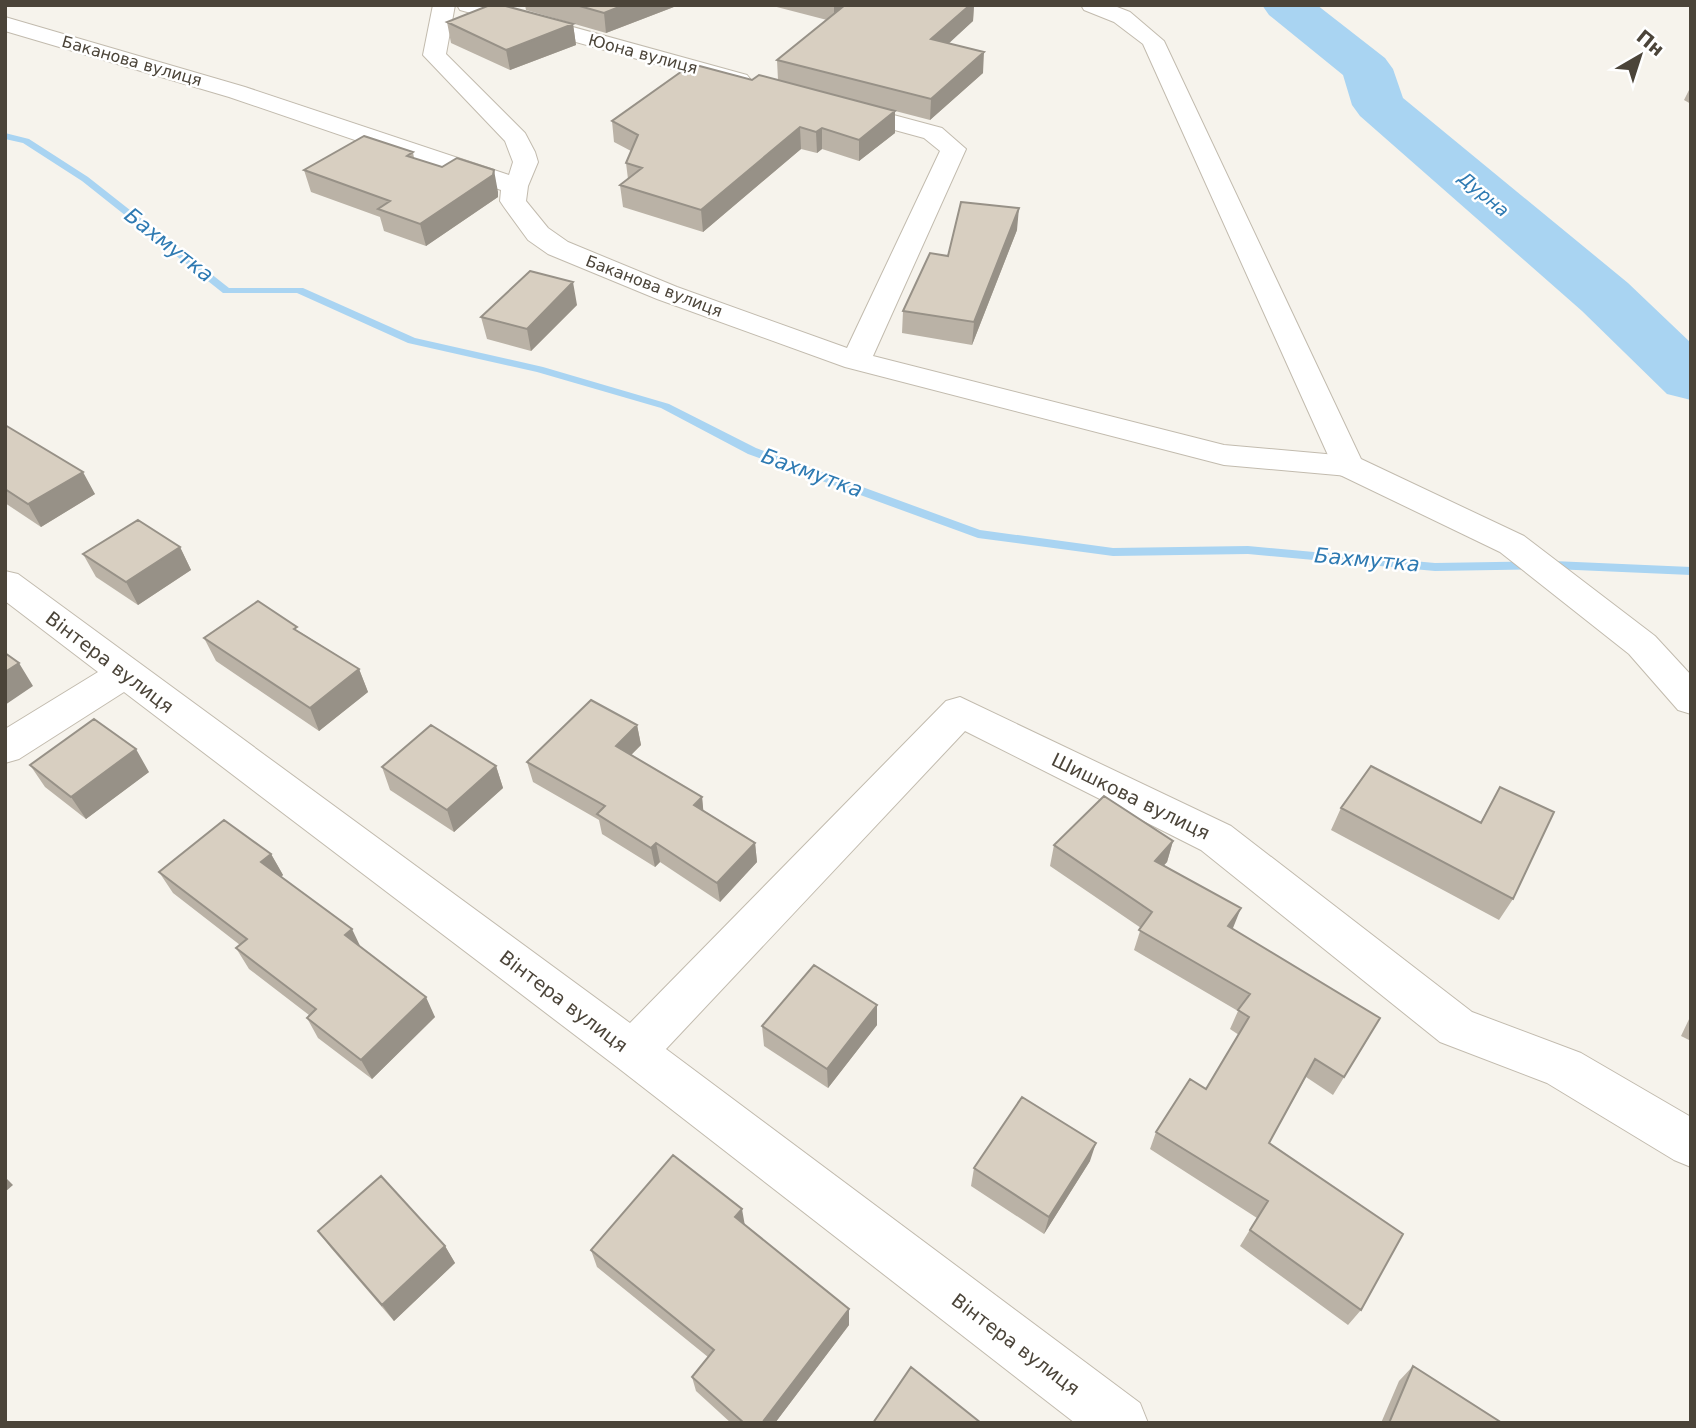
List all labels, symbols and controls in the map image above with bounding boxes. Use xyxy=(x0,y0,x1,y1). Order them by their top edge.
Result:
north arrow xyxy=(1605,21,1675,91)
text: Пн xyxy=(1632,25,1669,60)
street label: Юона вулиця xyxy=(586,30,700,78)
street label: Баканова вулиця xyxy=(60,32,204,90)
water label: Дурна xyxy=(1454,166,1513,221)
water label: Бахмутка xyxy=(120,203,218,287)
street label: Баканова вулиця xyxy=(583,251,725,321)
water label: Бахмутка xyxy=(758,444,866,502)
water label: Бахмутка xyxy=(1313,543,1421,577)
street label: Вінтера вулиця xyxy=(42,607,178,717)
street label: Шишкова вулиця xyxy=(1048,748,1214,844)
street label: Вінтера вулиця xyxy=(496,946,632,1056)
street label: Вінтера вулиця xyxy=(948,1289,1084,1399)

